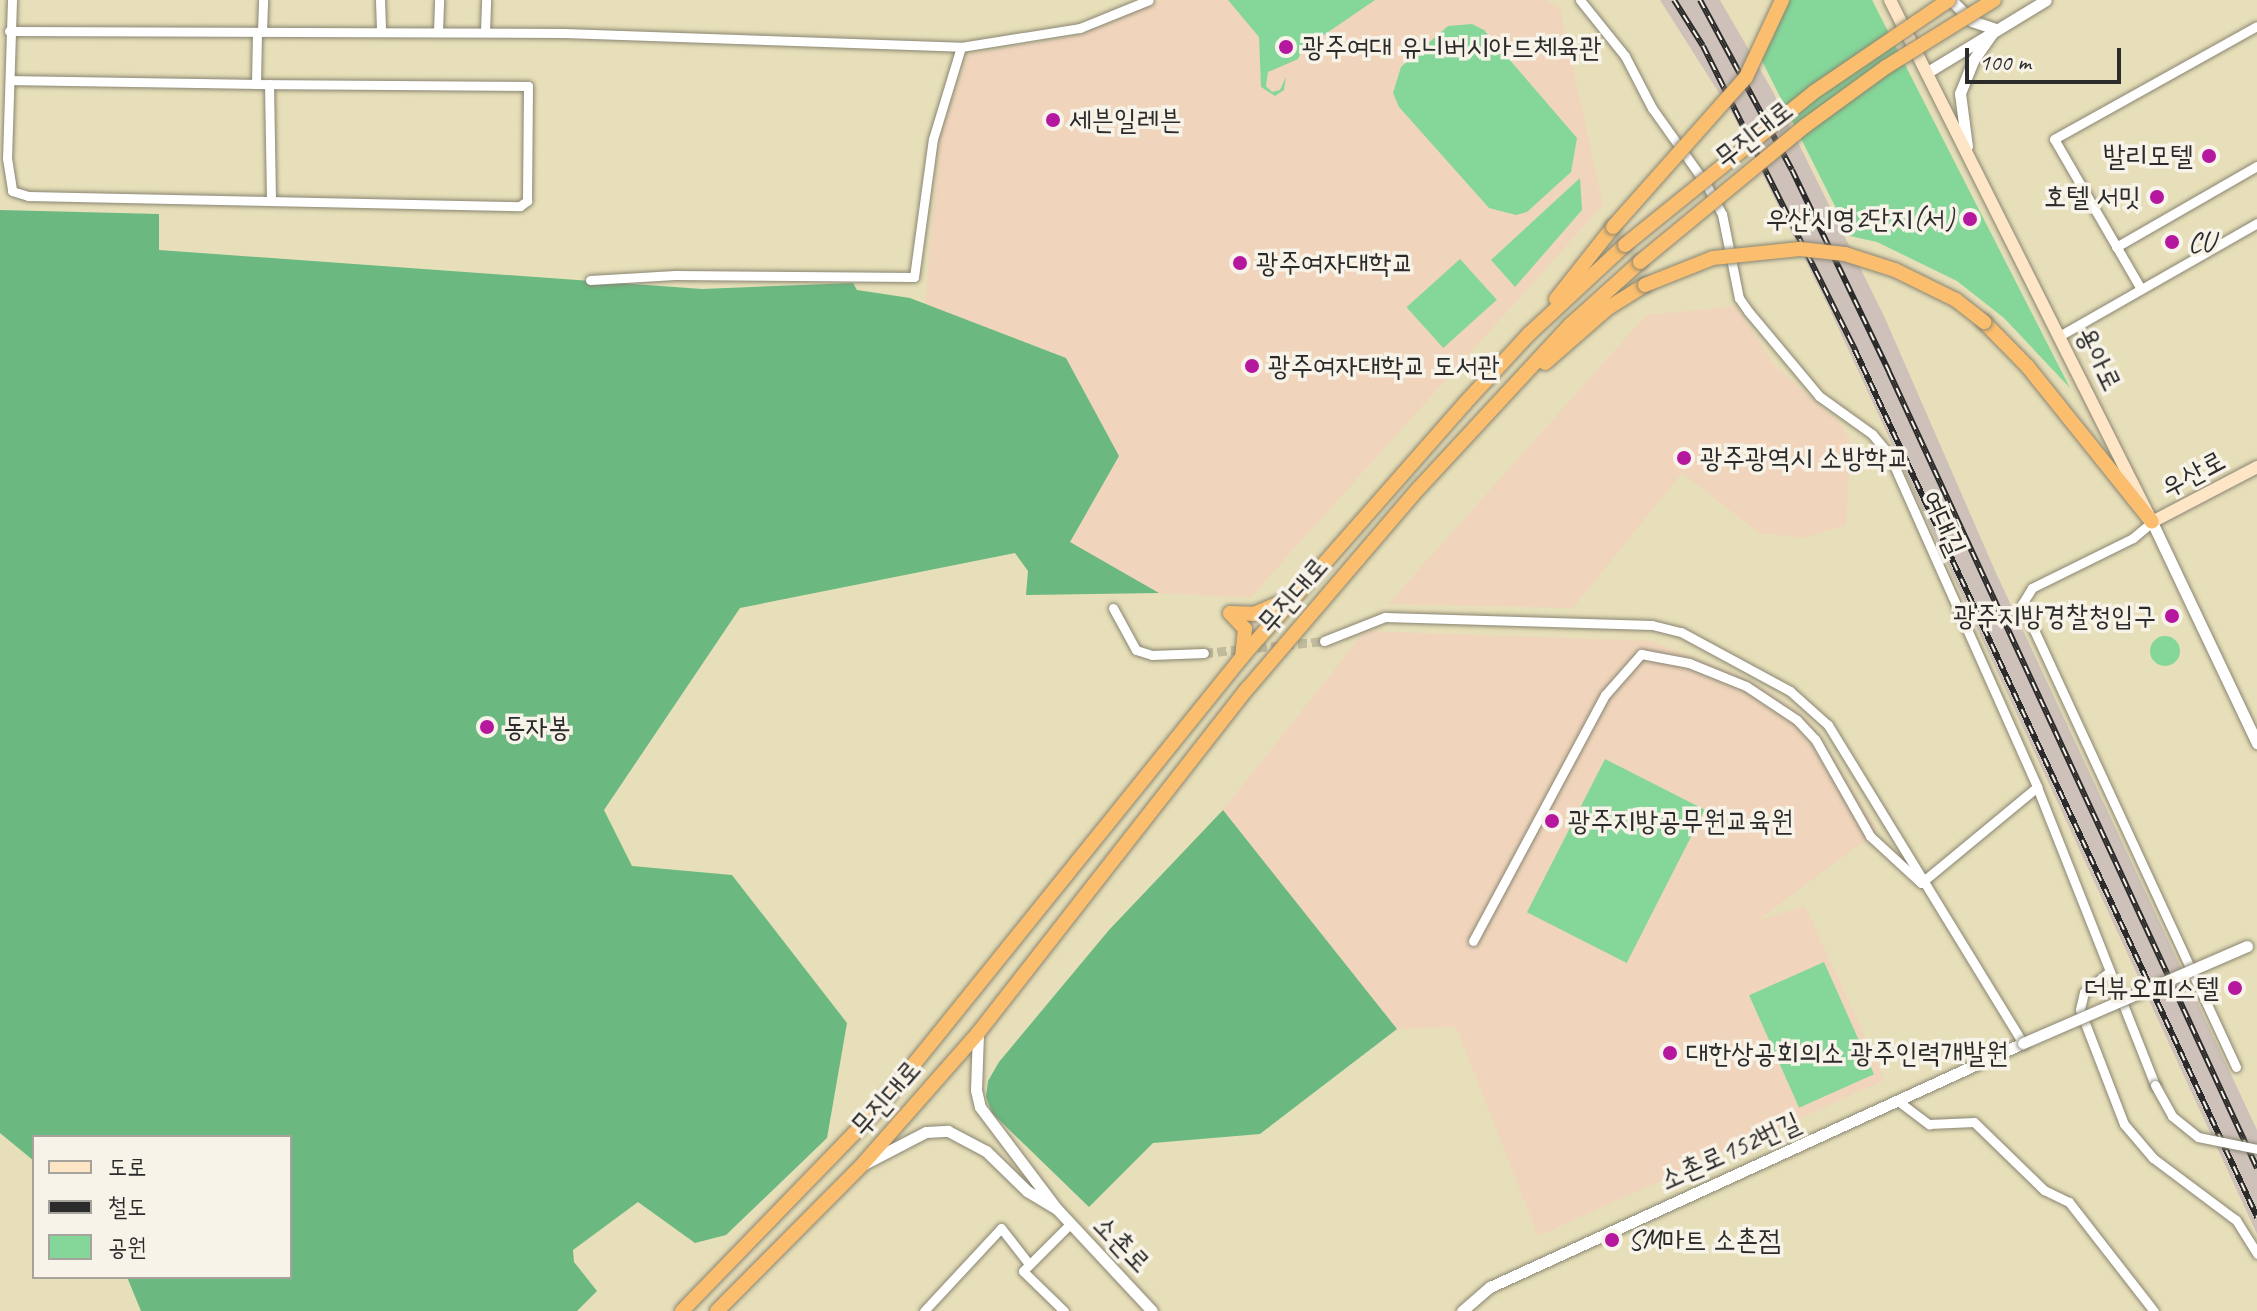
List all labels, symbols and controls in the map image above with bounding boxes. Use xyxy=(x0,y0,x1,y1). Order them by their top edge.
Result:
place label: 광주여대 유니버시아드체육관 xyxy=(1302,30,1602,64)
scale bar xyxy=(1969,32,2125,82)
marker: 광주여대 유니버시아드체육관 xyxy=(1277,38,1295,56)
text: 100 m xyxy=(1979,47,2031,77)
street label: 무진대로 xyxy=(1708,93,1800,175)
place label: 세븐일레븐 xyxy=(1069,103,1182,137)
marker: 세븐일레븐 xyxy=(1044,111,1062,129)
place label: 발리모텔 xyxy=(2103,139,2193,173)
marker: 발리모텔 xyxy=(2200,147,2218,165)
place label: 호텔 서밋 xyxy=(2044,180,2141,214)
marker: 호텔 서밋 xyxy=(2148,188,2166,206)
place label: 우산시영2단지(서) xyxy=(1765,202,1954,236)
marker: 우산시영2단지(서) xyxy=(1961,210,1979,228)
place label: CU xyxy=(2188,225,2214,259)
marker: CU xyxy=(2163,233,2181,251)
place label: 광주여자대학교 xyxy=(1256,246,1414,280)
marker: 광주여자대학교 xyxy=(1231,254,1249,272)
street label: 용아로 xyxy=(2069,321,2129,397)
place label: 광주여자대학교 도서관 xyxy=(1268,349,1500,383)
marker: 광주여자대학교 도서관 xyxy=(1243,357,1261,375)
place label: 광주광역시 소방학교 xyxy=(1700,441,1910,475)
street label: 우산로 xyxy=(2155,443,2231,505)
marker: 광주광역시 소방학교 xyxy=(1675,449,1693,467)
street label: 여대길 xyxy=(1915,485,1973,561)
street label: 무진대로 xyxy=(1251,550,1335,640)
place label: 광주지방경찰청입구 xyxy=(1953,599,2156,633)
marker: 광주지방경찰청입구 xyxy=(2163,607,2181,625)
place label: 동자봉 xyxy=(503,710,571,744)
marker: 동자봉 xyxy=(478,718,496,736)
place label: 광주지방공무원교육원 xyxy=(1568,804,1793,838)
marker: 광주지방공무원교육원 xyxy=(1543,812,1561,830)
place label: 더뷰오피스텔 xyxy=(2084,971,2219,1005)
marker: 더뷰오피스텔 xyxy=(2226,979,2244,997)
place label: 대한상공회의소 광주인력개발원 xyxy=(1686,1036,2008,1070)
marker: 대한상공회의소 광주인력개발원 xyxy=(1661,1044,1679,1062)
street label: 무진대로 xyxy=(844,1053,928,1143)
street label: 소촌로152번길 xyxy=(1654,1105,1806,1197)
legend xyxy=(32,1135,292,1279)
text: 도로 xyxy=(108,1152,147,1182)
text: 철도 xyxy=(108,1192,147,1222)
street label: 소촌로 xyxy=(1086,1208,1158,1280)
place label: SM마트 소촌점 xyxy=(1628,1223,1781,1257)
marker: SM마트 소촌점 xyxy=(1603,1231,1621,1249)
text: 공원 xyxy=(108,1232,147,1262)

